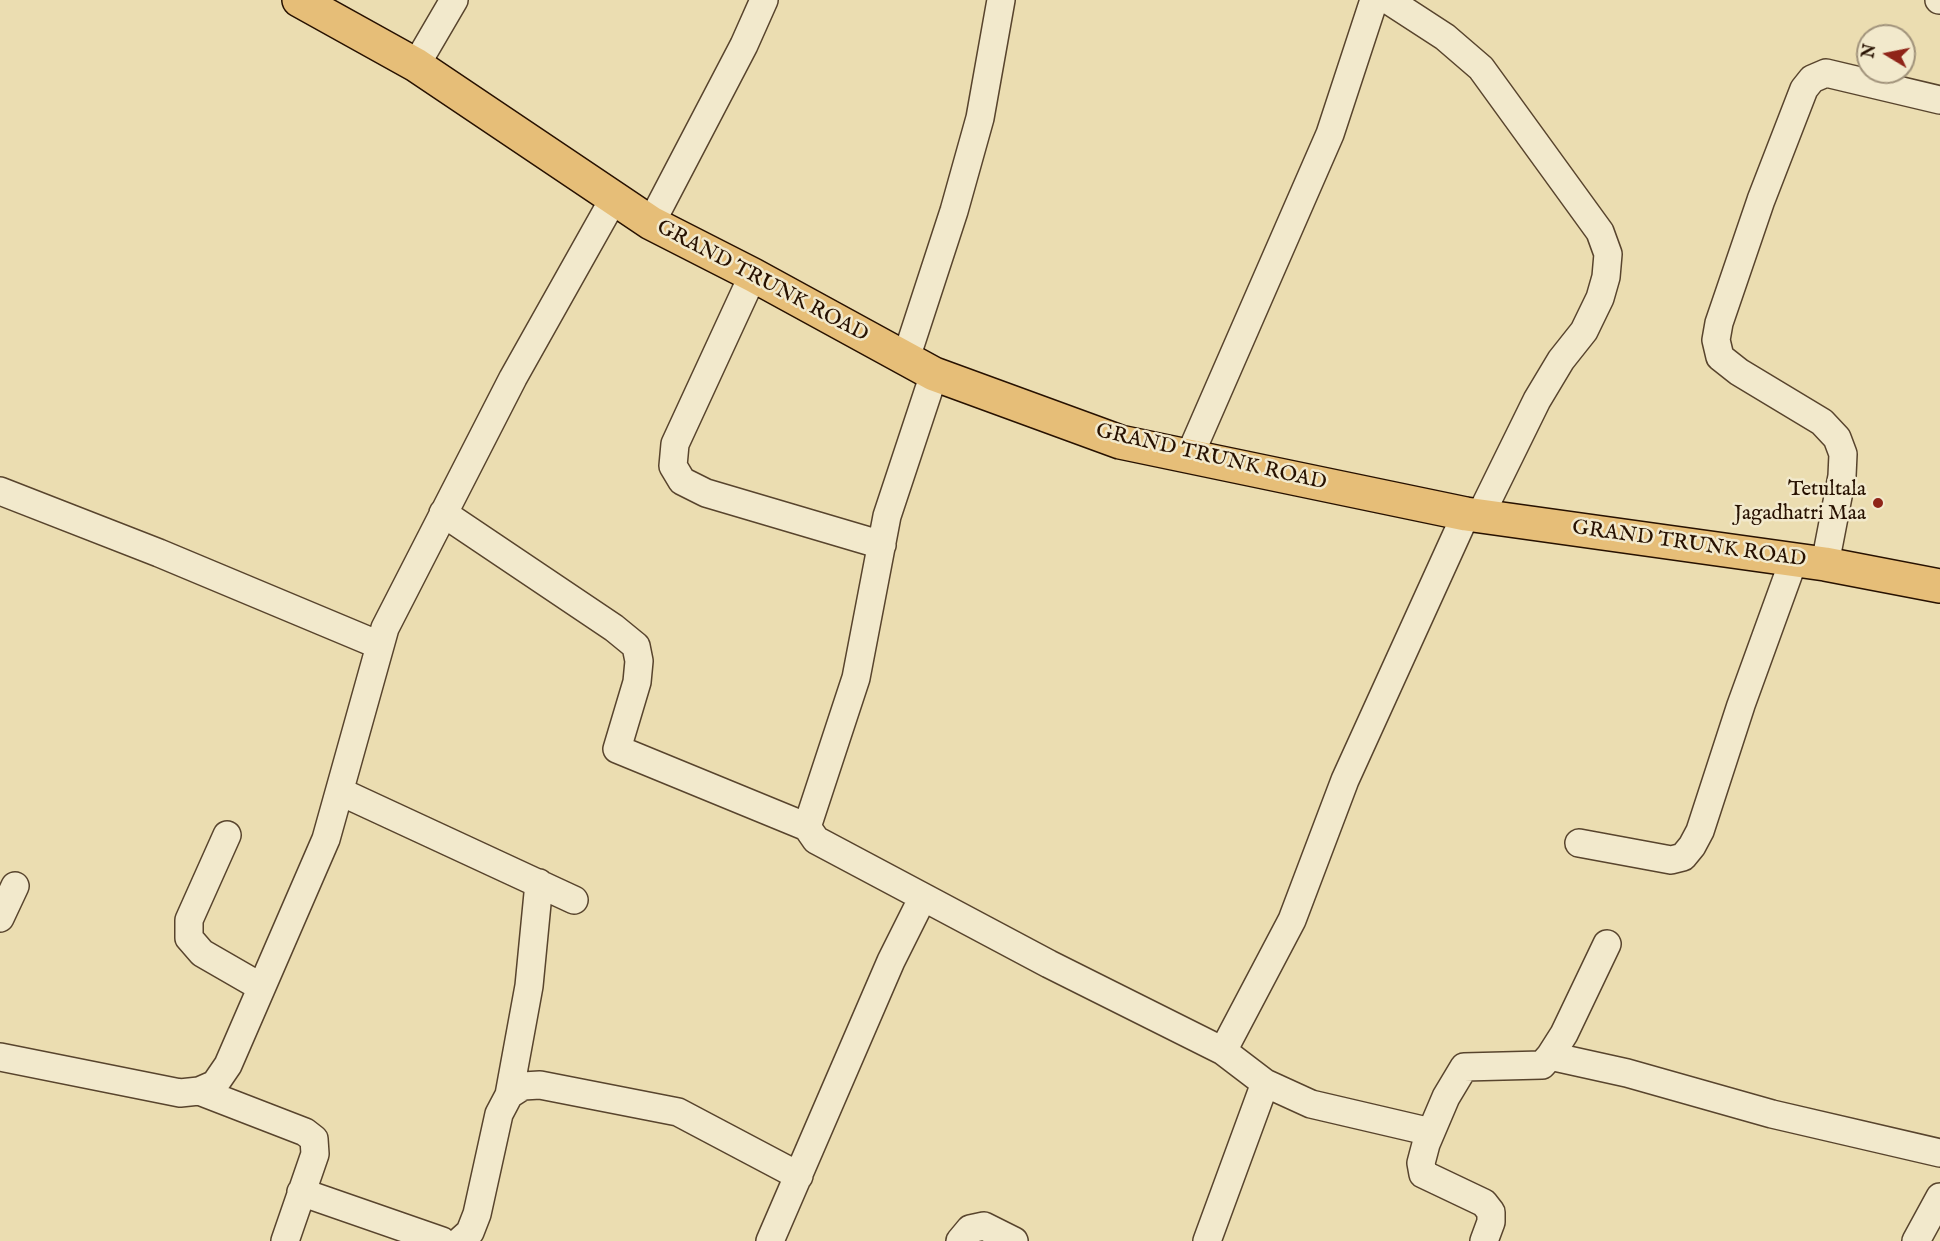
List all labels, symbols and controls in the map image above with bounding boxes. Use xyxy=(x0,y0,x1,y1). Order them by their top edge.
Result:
north arrow xyxy=(1856,24,1916,84)
text: N xyxy=(1859,43,1881,60)
street label: GRAND TRUNK ROAD xyxy=(652,215,872,349)
street label: GRAND TRUNK ROAD xyxy=(1093,419,1329,497)
place label: Tetultala Jagadhatri Maa xyxy=(1734,478,1866,528)
marker: Tetultala Jagadhatri Maa xyxy=(1871,496,1885,510)
street label: GRAND TRUNK ROAD xyxy=(1570,516,1808,574)

